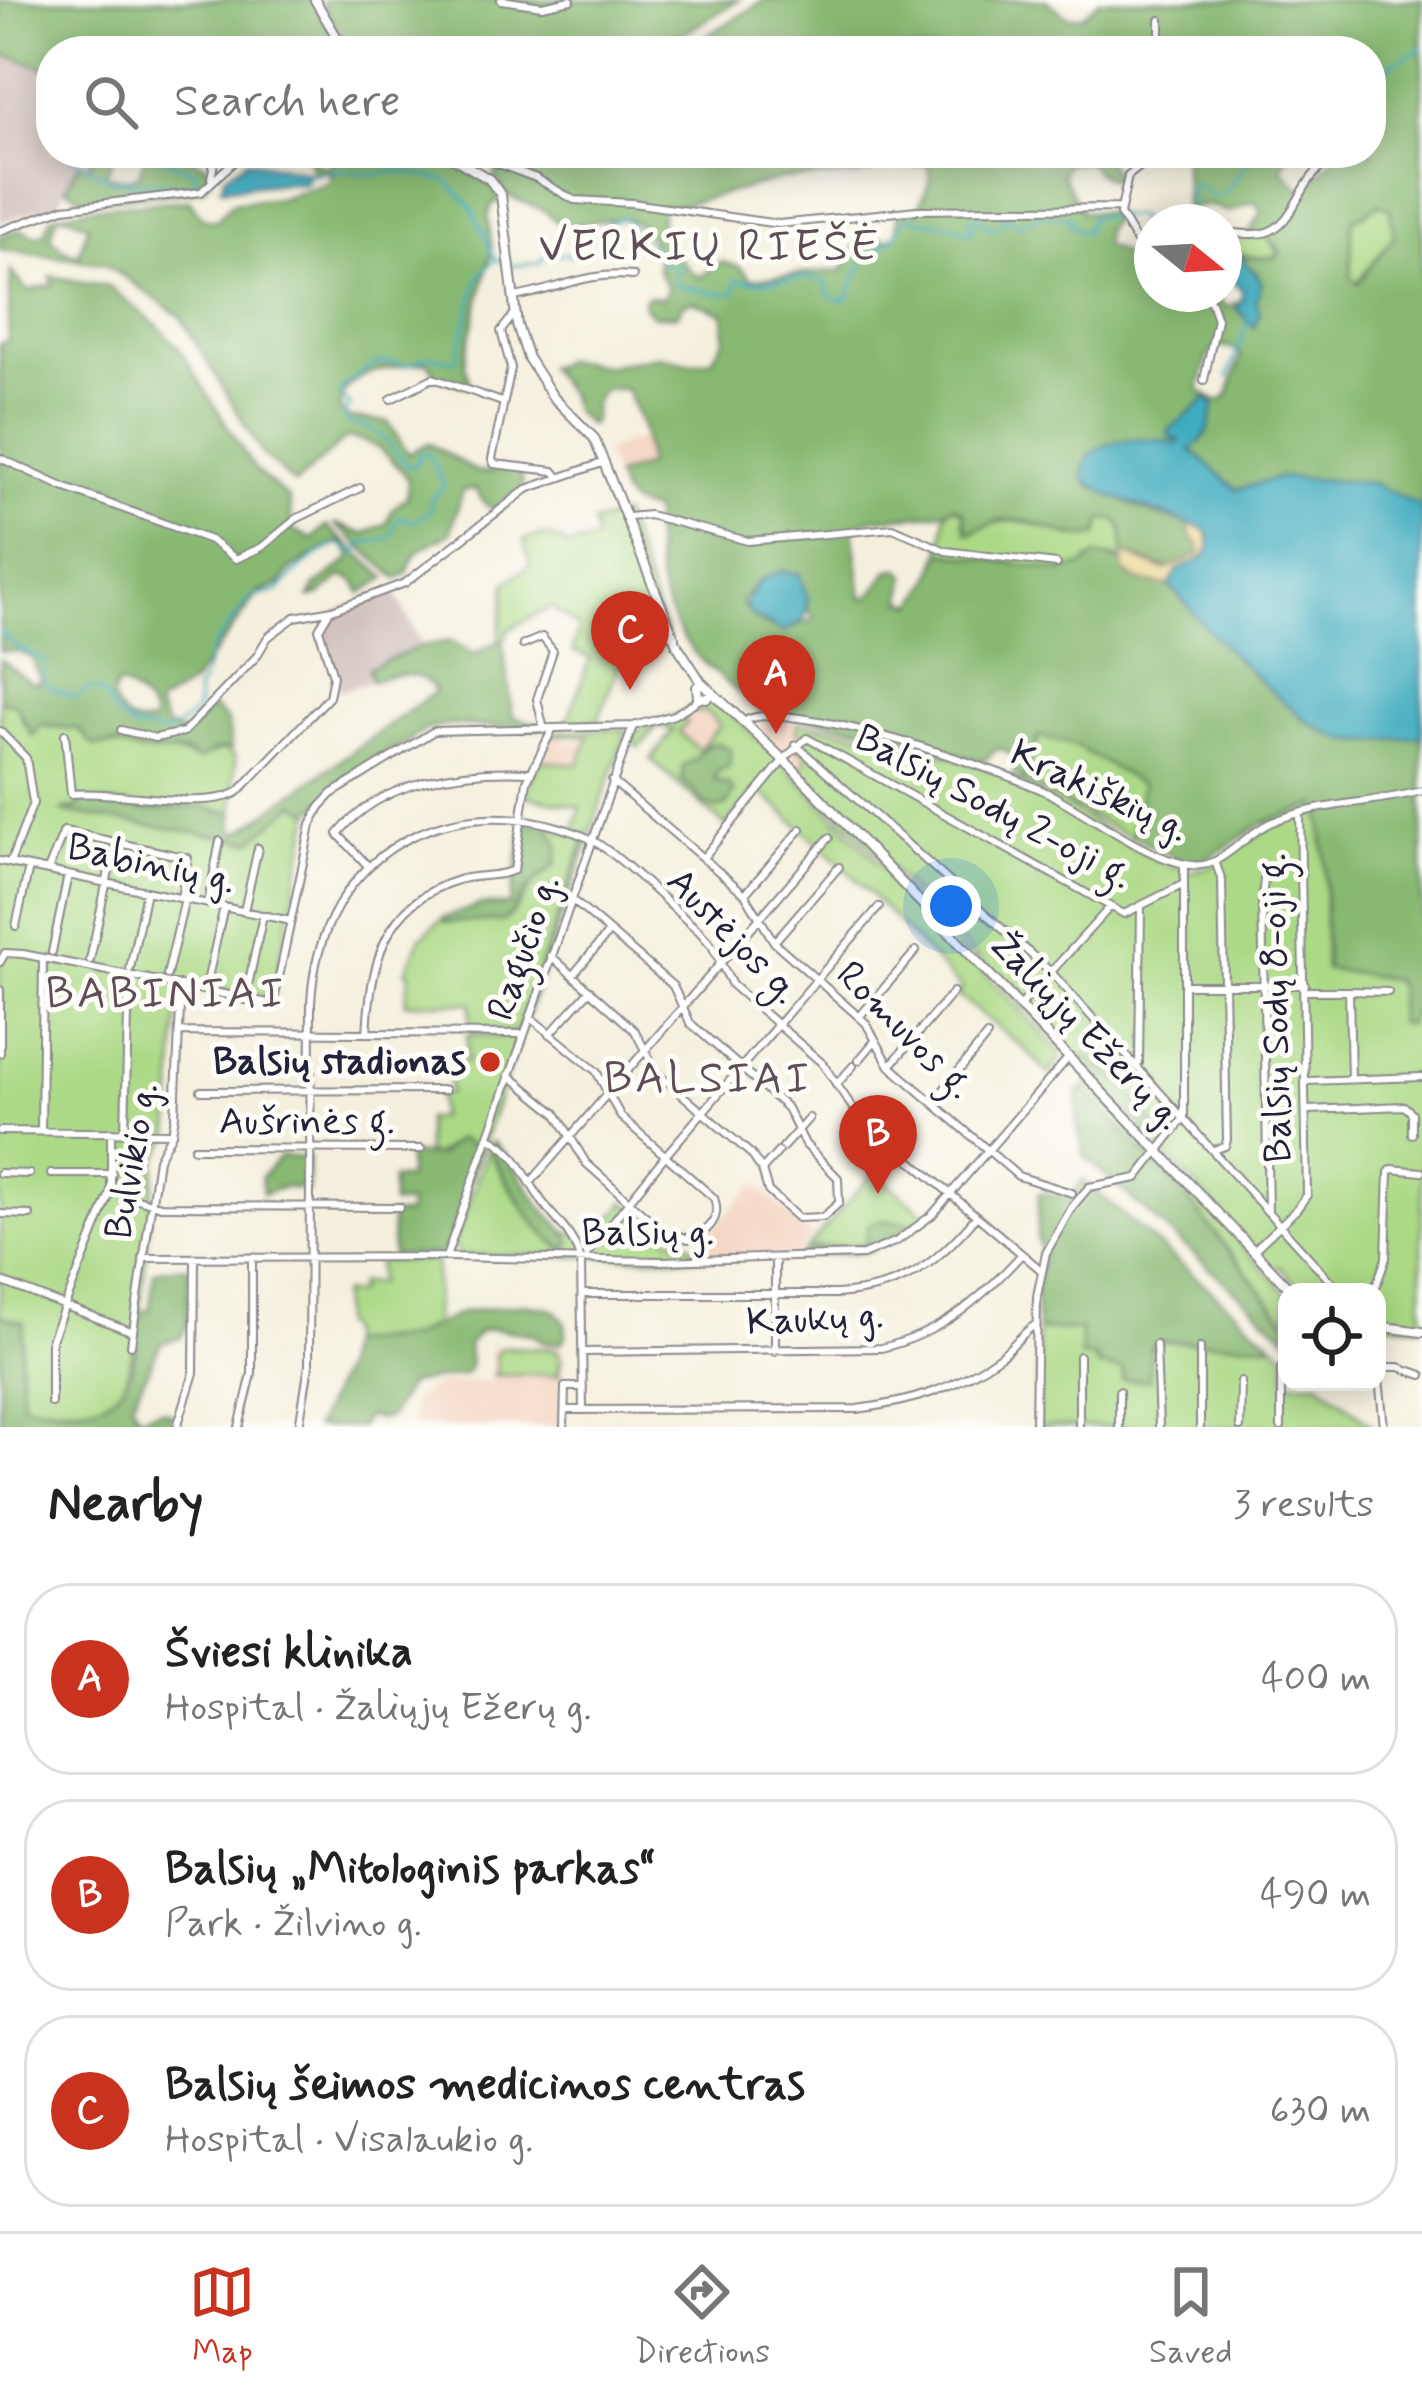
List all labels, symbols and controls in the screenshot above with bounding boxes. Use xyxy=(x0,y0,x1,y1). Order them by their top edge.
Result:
search box xyxy=(36,36,1386,168)
icon: search xyxy=(78,69,144,135)
text: Search here xyxy=(174,73,401,132)
north arrow xyxy=(1134,204,1242,312)
district label: VERKIŲ RIEŠĖ xyxy=(539,218,881,277)
pin: C xyxy=(591,591,669,690)
pin: A xyxy=(737,635,815,734)
street label: Balsių Sodų 2-oji g. xyxy=(844,713,1141,905)
street label: Krakiškių g. xyxy=(1002,728,1196,856)
street label: Babinių g. xyxy=(62,822,240,908)
street label: Balsių Sodų 8-oji g. xyxy=(1249,853,1308,1163)
street label: Austėjos g. xyxy=(652,858,810,1018)
street label: Ragučio g. xyxy=(476,868,576,1029)
your location xyxy=(921,876,981,936)
street label: Žaliųjų Ežerų g. xyxy=(978,922,1194,1142)
street label: Romuvos g. xyxy=(822,951,984,1113)
district label: BABINIAI xyxy=(46,965,286,1024)
place label: Balsių stadionas xyxy=(213,1037,466,1088)
marker: Balsių stadionas xyxy=(477,1049,503,1075)
district label: BALSIAI xyxy=(604,1050,812,1109)
street label: Bulvikio g. xyxy=(94,1079,172,1243)
pin: B xyxy=(839,1095,917,1194)
street label: Aušrinės g. xyxy=(219,1097,395,1151)
street label: Balsių g. xyxy=(582,1208,714,1259)
map controls xyxy=(1278,1283,1386,1391)
button: locate xyxy=(1278,1283,1386,1391)
street label: Kaukų g. xyxy=(745,1291,885,1349)
text: Nearby xyxy=(48,1472,203,1538)
text: 3 results xyxy=(1233,1480,1374,1531)
text: Šviesi klinika xyxy=(165,1624,413,1683)
text: A xyxy=(77,1654,103,1705)
text: 400 m xyxy=(1261,1654,1371,1705)
text: Hospital · Žaliųjų Ežerų g. xyxy=(165,1683,592,1734)
text: Balsių „Mitologinis parkas“ xyxy=(165,1840,656,1899)
text: B xyxy=(78,1870,102,1921)
text: 490 m xyxy=(1260,1870,1371,1921)
text: Park · Žilvino g. xyxy=(165,1899,422,1950)
text: Balsių šeimos medicinos centras xyxy=(165,2056,805,2115)
text: C xyxy=(76,2086,104,2137)
text: 630 m xyxy=(1270,2086,1371,2137)
text: Hospital · Visalaukio g. xyxy=(165,2115,533,2166)
tab: Map xyxy=(189,2259,255,2375)
tab: Directions xyxy=(634,2259,770,2375)
tab: Saved xyxy=(1149,2259,1233,2375)

